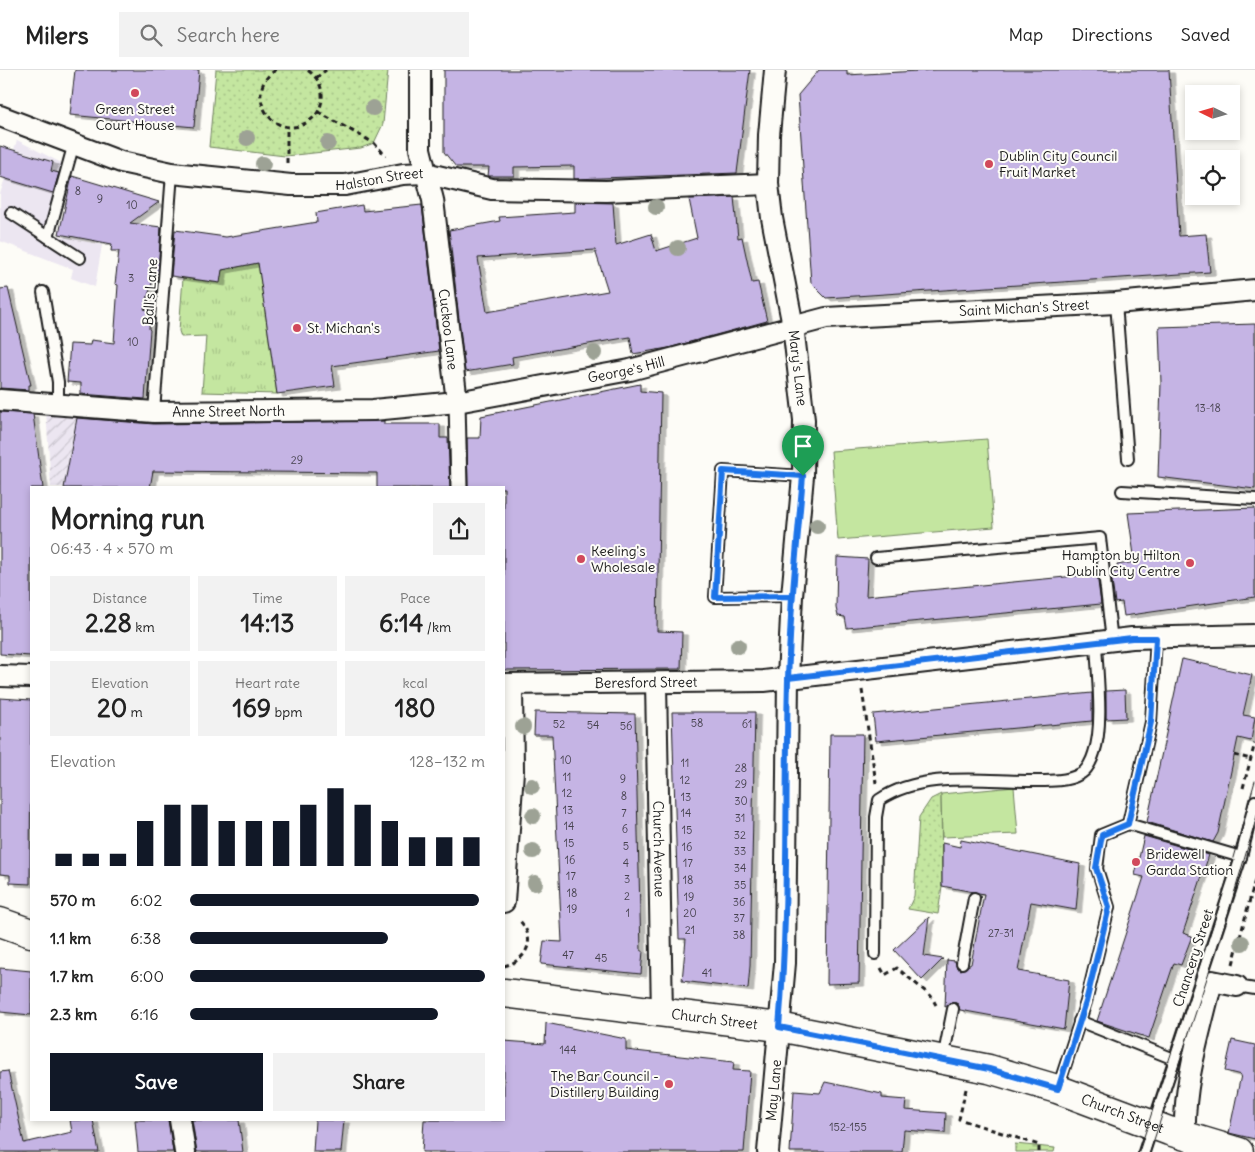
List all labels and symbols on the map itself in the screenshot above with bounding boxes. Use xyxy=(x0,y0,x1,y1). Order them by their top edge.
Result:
north arrow xyxy=(1185,85,1240,140)
marker: Green Street Court House xyxy=(129,87,141,99)
place label: Green Street Court House xyxy=(95,100,175,134)
place label: Dublin City Council Fruit Market xyxy=(999,147,1118,181)
marker: Dublin City Council Fruit Market xyxy=(983,158,995,170)
street label: Halston Street xyxy=(335,164,424,194)
house number: 8 xyxy=(75,184,81,198)
house number: 9 xyxy=(97,192,103,206)
house number: 10 xyxy=(126,198,138,212)
street label: Ball's Lane xyxy=(139,258,161,326)
house number: 3 xyxy=(128,271,134,285)
street label: Cuckoo Lane xyxy=(435,288,462,371)
street label: Saint Michan's Street xyxy=(959,295,1090,320)
place label: St. Michan's xyxy=(307,319,380,337)
marker: St. Michan's xyxy=(291,322,303,334)
street label: Mary's Lane xyxy=(784,329,812,407)
house number: 10 xyxy=(127,335,139,349)
street label: George's Hill xyxy=(586,352,666,387)
house number: 13-18 xyxy=(1195,401,1221,415)
street label: Anne Street North xyxy=(172,402,285,421)
pin xyxy=(782,425,824,476)
house number: 29 xyxy=(291,453,303,467)
place label: Keeling's Wholesale xyxy=(591,542,655,576)
place label: Hampton by Hilton Dublin City Centre xyxy=(1062,546,1180,580)
marker: Keeling's Wholesale xyxy=(575,553,587,565)
marker: Hampton by Hilton Dublin City Centre xyxy=(1184,557,1196,569)
street label: Beresford Street xyxy=(595,673,698,692)
house number: 58 xyxy=(691,716,703,730)
house number: 52 xyxy=(553,717,565,731)
house number: 61 xyxy=(742,717,752,731)
house number: 54 xyxy=(587,718,599,732)
house number: 56 xyxy=(620,719,632,733)
house number: 10 xyxy=(560,753,572,767)
house number: 11 xyxy=(681,756,689,770)
house number: 28 xyxy=(735,761,747,775)
house number: 11 xyxy=(563,770,571,784)
house number: 9 xyxy=(620,772,626,786)
house number: 12 xyxy=(680,773,690,787)
house number: 29 xyxy=(735,777,747,791)
house number: 12 xyxy=(562,786,572,800)
house number: 8 xyxy=(621,789,627,803)
house number: 13 xyxy=(681,790,691,804)
house number: 30 xyxy=(734,794,748,808)
street label: Church Avenue xyxy=(649,801,669,897)
house number: 13 xyxy=(563,803,573,817)
house number: 7 xyxy=(621,806,627,820)
house number: 14 xyxy=(681,806,691,820)
house number: 31 xyxy=(735,811,745,825)
house number: 14 xyxy=(564,819,574,833)
house number: 6 xyxy=(622,822,628,836)
house number: 15 xyxy=(682,823,692,837)
house number: 32 xyxy=(734,828,746,842)
house number: 15 xyxy=(564,836,574,850)
house number: 5 xyxy=(623,839,629,853)
house number: 16 xyxy=(682,840,692,854)
house number: 33 xyxy=(734,844,746,858)
place label: Bridewell Garda Station xyxy=(1146,845,1233,879)
house number: 16 xyxy=(565,853,575,867)
house number: 4 xyxy=(623,856,629,870)
house number: 17 xyxy=(683,856,693,870)
marker: Bridewell Garda Station xyxy=(1130,856,1142,868)
house number: 34 xyxy=(734,861,746,875)
house number: 17 xyxy=(566,869,576,883)
house number: 3 xyxy=(624,872,630,886)
house number: 18 xyxy=(683,873,693,887)
house number: 35 xyxy=(734,878,746,892)
house number: 18 xyxy=(567,886,577,900)
house number: 2 xyxy=(624,889,630,903)
house number: 19 xyxy=(684,890,694,904)
house number: 36 xyxy=(733,895,745,909)
house number: 19 xyxy=(567,902,577,916)
house number: 1 xyxy=(626,906,630,920)
house number: 20 xyxy=(683,906,697,920)
street label: Chancery Street xyxy=(1169,906,1217,1009)
house number: 37 xyxy=(733,911,745,925)
house number: 21 xyxy=(685,923,695,937)
house number: 27-31 xyxy=(988,926,1014,940)
house number: 38 xyxy=(733,928,745,942)
house number: 47 xyxy=(562,948,574,962)
house number: 45 xyxy=(595,951,607,965)
house number: 41 xyxy=(702,966,712,980)
street label: Church Street xyxy=(670,1005,759,1033)
house number: 144 xyxy=(559,1043,577,1057)
street label: May Lane xyxy=(762,1059,785,1122)
place label: The Bar Council - Distillery Building xyxy=(550,1067,659,1101)
marker: The Bar Council - Distillery Building xyxy=(663,1078,675,1090)
street label: Church Street xyxy=(1079,1090,1167,1137)
house number: 152-155 xyxy=(829,1120,867,1134)

